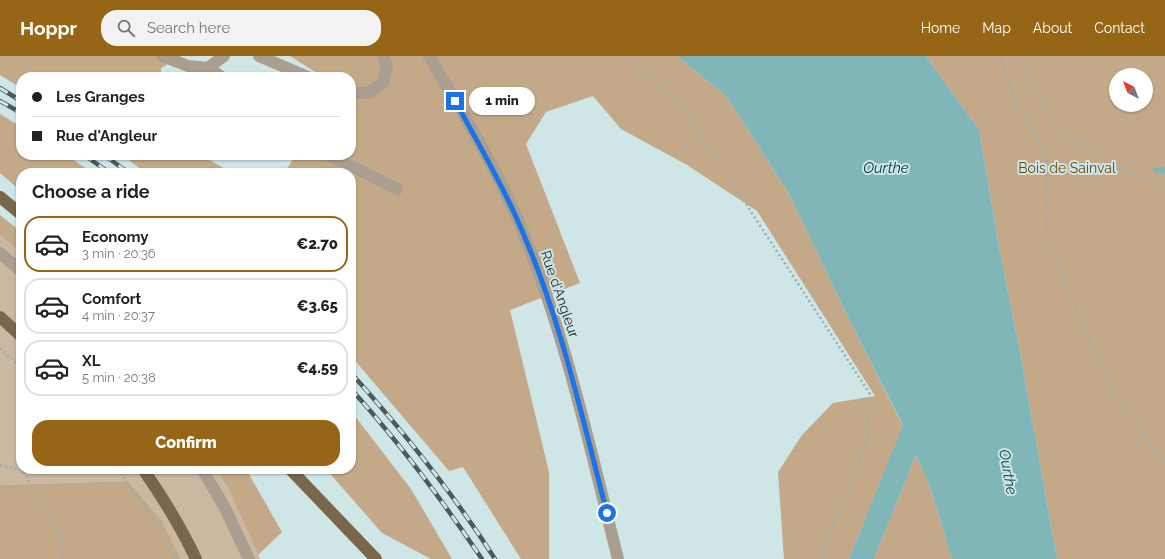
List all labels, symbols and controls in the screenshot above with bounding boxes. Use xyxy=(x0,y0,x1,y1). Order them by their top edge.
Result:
search box xyxy=(101,10,381,46)
text: Hoppr xyxy=(20,17,77,39)
icon: search xyxy=(115,17,137,39)
text: Search here xyxy=(147,19,230,37)
text: Home xyxy=(921,20,960,36)
text: Map xyxy=(982,20,1011,36)
text: About xyxy=(1033,20,1072,36)
text: Contact xyxy=(1094,20,1145,36)
north arrow xyxy=(1109,68,1153,112)
map controls xyxy=(1109,68,1153,112)
callout: 1 min xyxy=(469,87,535,115)
text: Les Granges xyxy=(56,88,145,106)
route end xyxy=(446,92,464,110)
text: 1 min xyxy=(485,93,519,108)
text: Rue d'Angleur xyxy=(56,127,157,145)
water label: Ourthe xyxy=(863,159,909,177)
park label: Bois de Sainval xyxy=(1018,160,1116,176)
text: Choose a ride xyxy=(32,181,150,202)
icon: car xyxy=(34,226,70,262)
text: Economy xyxy=(82,228,149,246)
text: €2.70 xyxy=(296,235,338,253)
text: 3 min · 20:36 xyxy=(82,246,156,261)
street label: Rue d'Angleur xyxy=(538,248,582,340)
icon: car xyxy=(34,288,70,324)
text: Comfort xyxy=(82,290,141,308)
text: €3.65 xyxy=(296,297,338,315)
text: 4 min · 20:37 xyxy=(82,308,155,323)
icon: car xyxy=(34,350,70,386)
text: XL xyxy=(82,352,100,370)
text: €4.59 xyxy=(297,359,338,377)
text: 5 min · 20:38 xyxy=(82,370,156,385)
button: Confirm xyxy=(32,420,340,466)
water label: Ourthe xyxy=(995,448,1021,496)
route start xyxy=(598,504,616,522)

